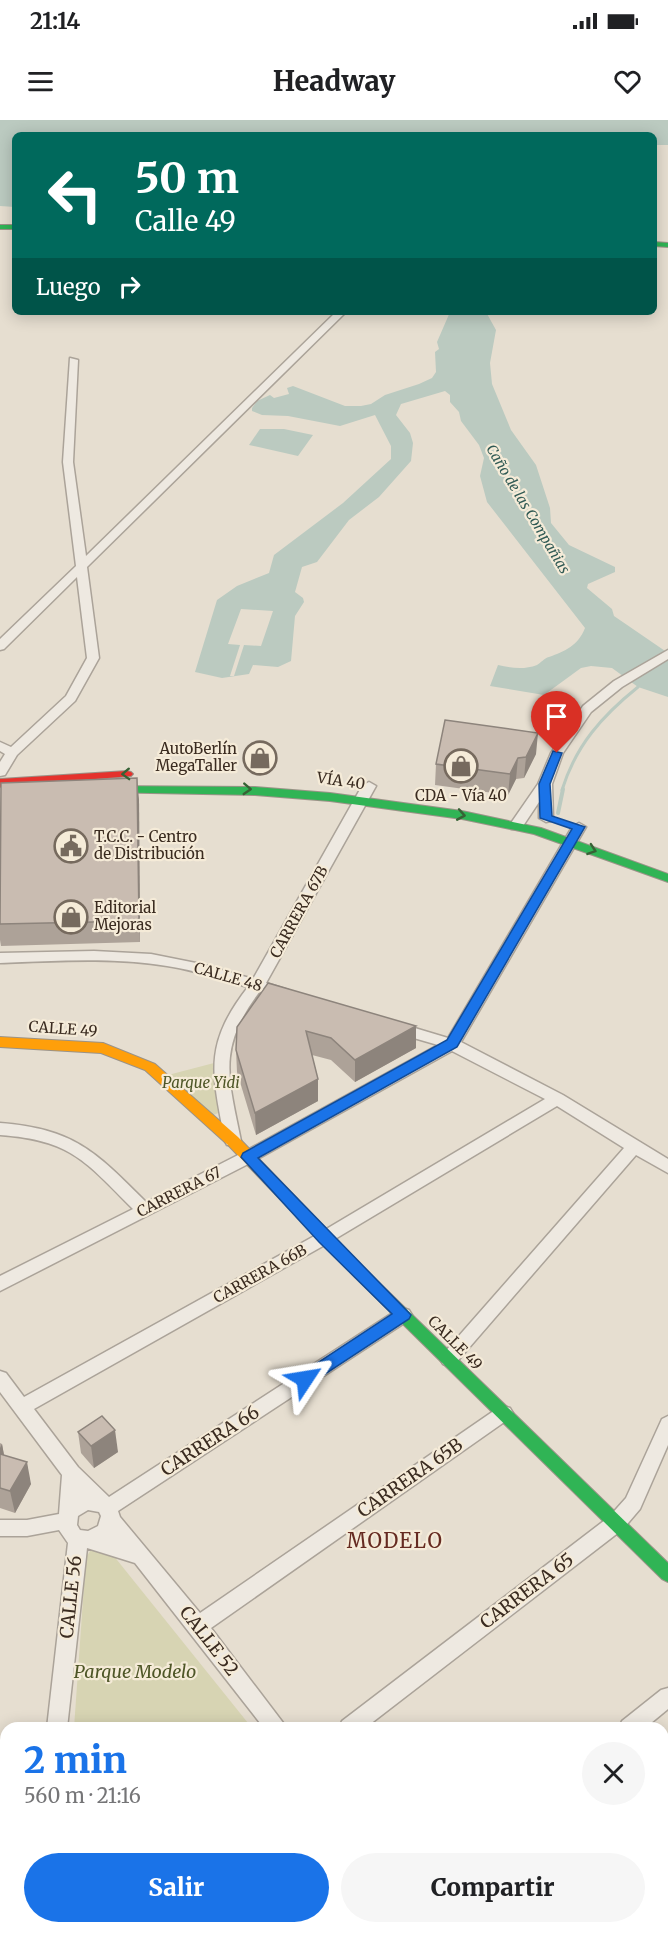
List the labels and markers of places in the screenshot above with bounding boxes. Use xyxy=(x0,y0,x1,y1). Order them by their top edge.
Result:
pin xyxy=(531,691,582,753)
place label: AutoBerlín MegaTaller xyxy=(156,739,237,775)
shop icon: AutoBerlín MegaTaller xyxy=(242,740,278,776)
shop icon: CDA - Vía 40 xyxy=(443,748,479,784)
place label: CDA - Vía 40 xyxy=(415,786,507,805)
place label: T.C.C. - Centro de Distribución xyxy=(94,827,205,863)
public building icon: T.C.C. - Centro de Distribución xyxy=(53,828,89,864)
place label: Editorial Mejoras xyxy=(94,898,156,934)
shop icon: Editorial Mejoras xyxy=(53,899,89,935)

